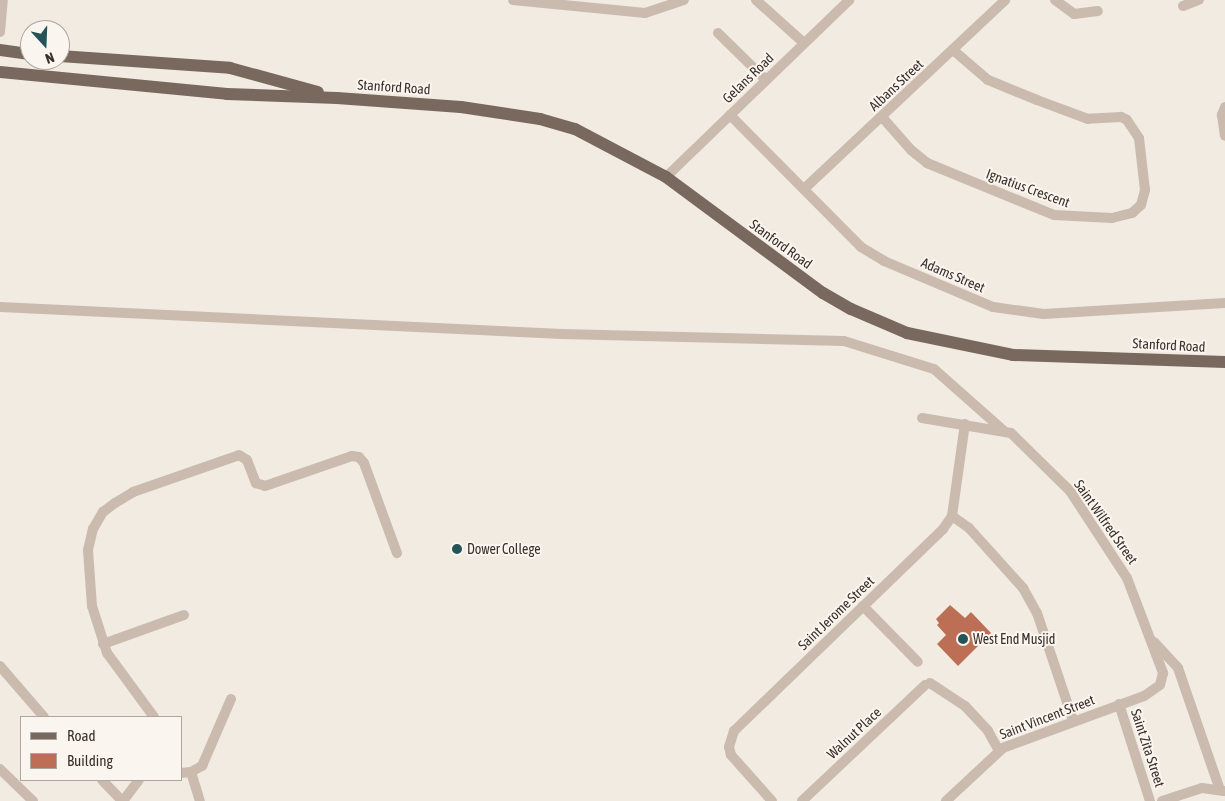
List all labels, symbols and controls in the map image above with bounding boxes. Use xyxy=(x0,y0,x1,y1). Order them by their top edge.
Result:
north arrow xyxy=(20,20,70,70)
text: N xyxy=(43,49,56,67)
street label: Gelans Road xyxy=(719,50,777,106)
street label: Albans Street xyxy=(865,56,927,114)
street label: Stanford Road xyxy=(357,76,431,98)
street label: Ignatius Crescent xyxy=(984,165,1072,211)
street label: Stanford Road xyxy=(747,216,815,272)
street label: Adams Street xyxy=(919,254,987,296)
street label: Stanford Road xyxy=(1132,335,1206,355)
street label: Saint Wilfred Street xyxy=(1071,477,1141,567)
place label: Dower College xyxy=(467,541,541,557)
marker: Dower College xyxy=(451,543,463,555)
street label: Saint Jerome Street xyxy=(795,573,877,653)
place label: West End Musjid xyxy=(973,631,1055,647)
marker: West End Musjid xyxy=(957,633,969,645)
street label: Saint Vincent Street xyxy=(997,691,1097,743)
street label: Walnut Place xyxy=(823,704,885,762)
street label: Saint Zita Street xyxy=(1127,707,1169,789)
legend xyxy=(20,716,182,781)
text: Road xyxy=(67,727,96,744)
text: Building xyxy=(67,752,113,769)

